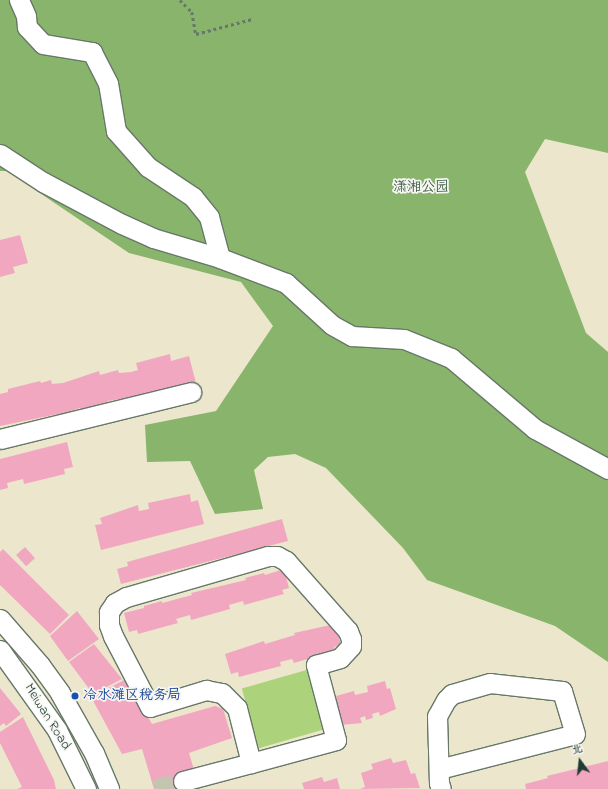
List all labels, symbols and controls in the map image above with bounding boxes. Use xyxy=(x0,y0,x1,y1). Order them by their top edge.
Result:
park label: 潇湘公园 xyxy=(393,180,449,196)
street label: Meiwan Road xyxy=(20,681,74,753)
place label: 冷水滩区税务局 xyxy=(83,688,181,704)
marker: 冷水滩区税务局 xyxy=(70,691,80,701)
text: 北 xyxy=(570,740,584,759)
north arrow xyxy=(560,741,600,781)

